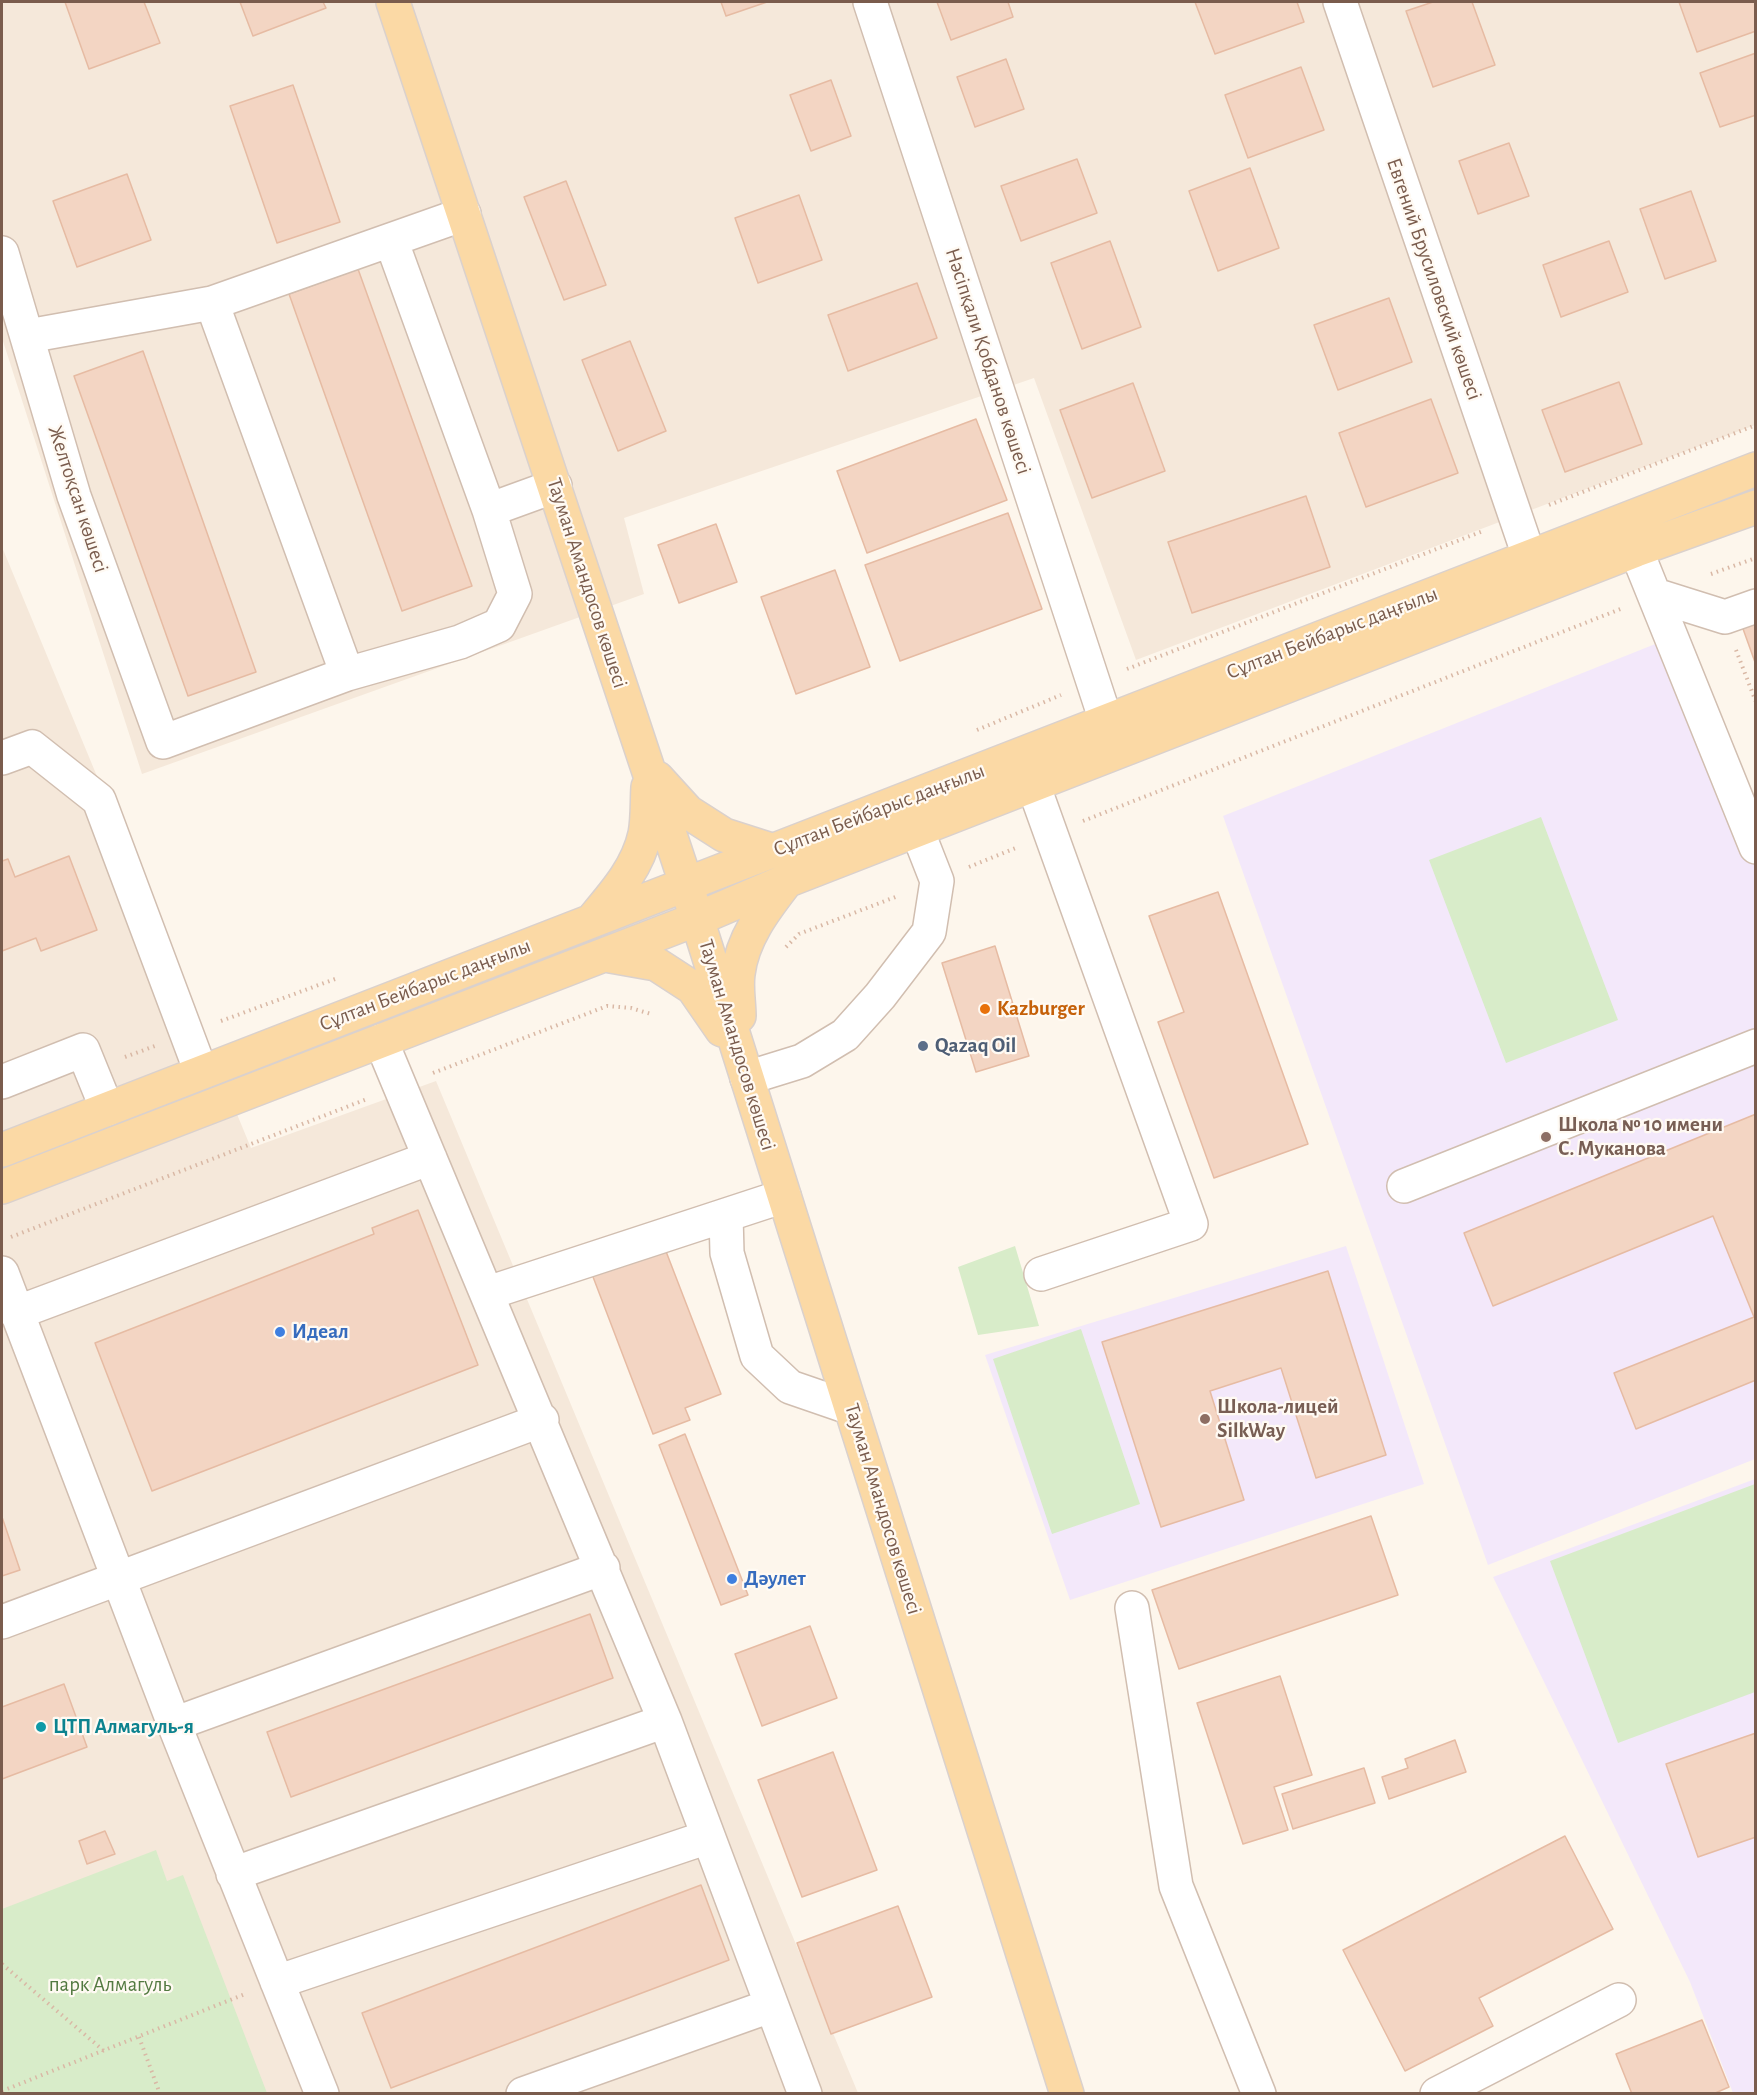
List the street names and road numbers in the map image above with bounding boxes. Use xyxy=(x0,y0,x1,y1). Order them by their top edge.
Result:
street label: Евгений Брусиловский көшесі xyxy=(1381,155,1487,403)
street label: Нәсіпқали Қобданов көшесі xyxy=(939,245,1037,477)
street label: Желтоқсан көшесі xyxy=(42,422,114,576)
street label: Тауман Амандосов көшесі xyxy=(541,475,633,691)
street label: Сұлтан Бейбарыс даңғылы xyxy=(1223,581,1441,685)
street label: Сұлтан Бейбарыс даңғылы xyxy=(770,758,988,862)
street label: Сұлтан Бейбарыс даңғылы xyxy=(316,933,534,1037)
street label: Тауман Амандосов көшесі xyxy=(693,936,781,1154)
street label: Тауман Амандосов көшесі xyxy=(839,1400,927,1618)

